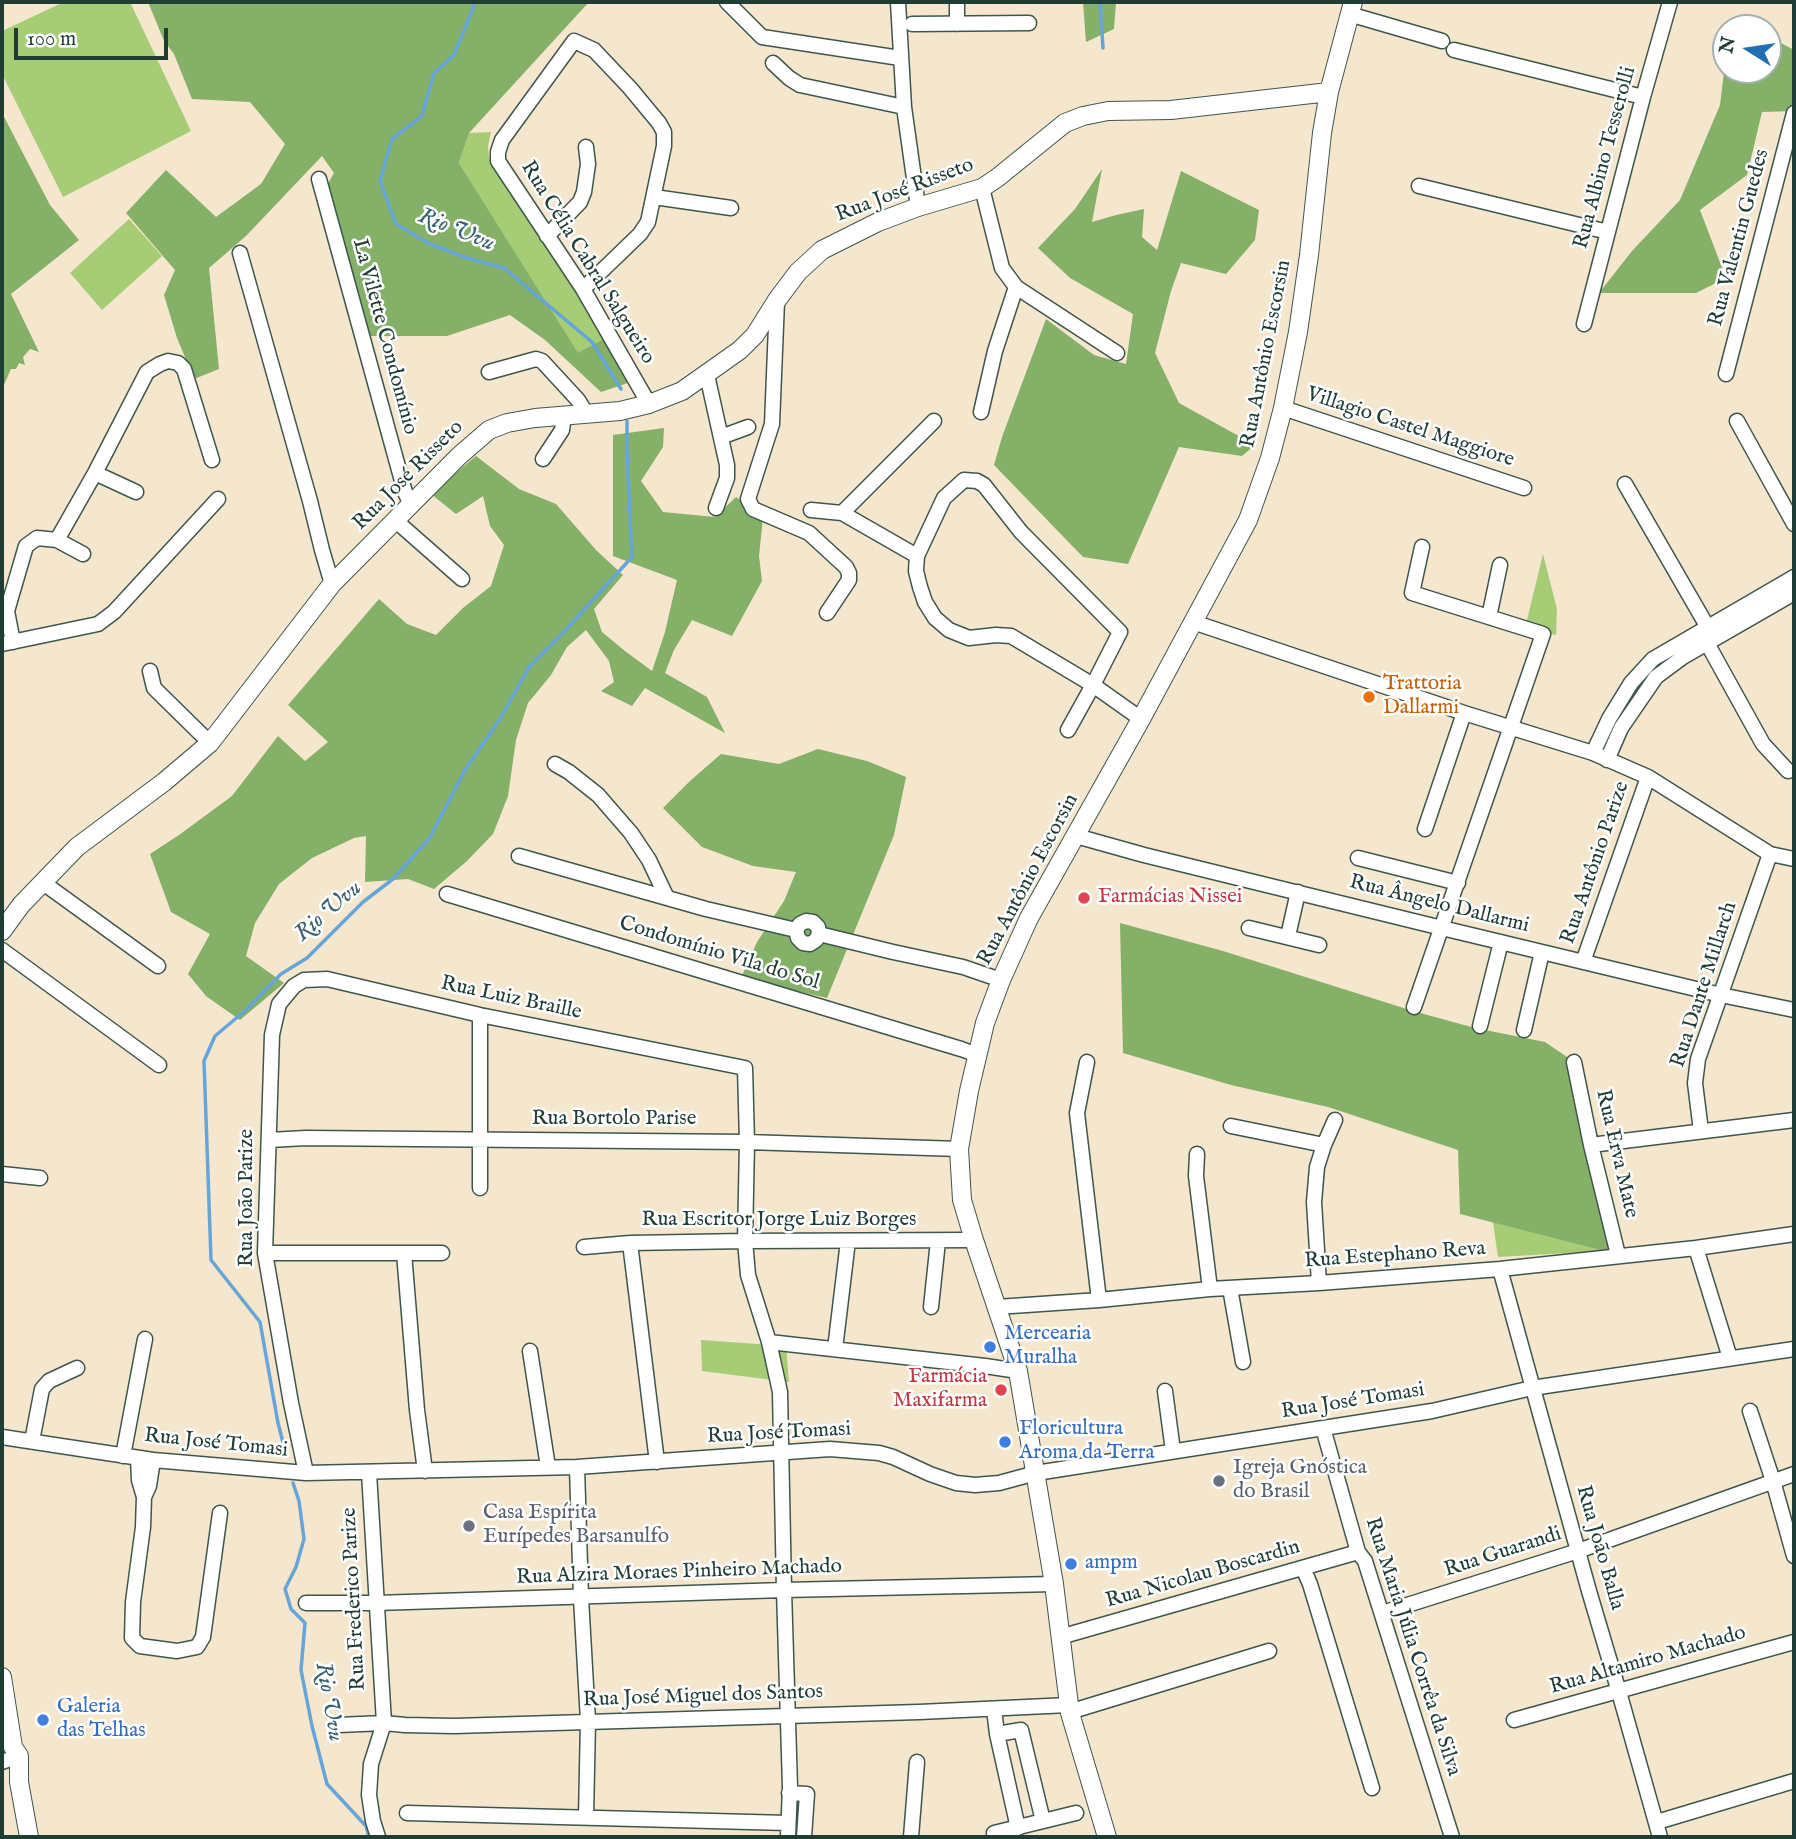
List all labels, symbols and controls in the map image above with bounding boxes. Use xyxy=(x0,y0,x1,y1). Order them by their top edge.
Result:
scale bar xyxy=(18,14,172,58)
north arrow xyxy=(1712,14,1782,84)
text: 100 m xyxy=(27,26,76,53)
text: N xyxy=(1715,35,1742,56)
street label: Rua Albino Tesserolli xyxy=(1570,64,1642,252)
street label: Rua Valentin Guedes xyxy=(1704,147,1776,329)
street label: Rua José Risseto xyxy=(832,153,978,229)
street label: Rua Célia Cabral Salgueiro xyxy=(514,157,660,369)
water label: Rio Uvu xyxy=(414,203,498,259)
street label: La Vilette Condomínio xyxy=(346,236,422,438)
street label: Rua Antônio Escorsin xyxy=(1236,258,1298,450)
street label: Villagio Castel Maggiore xyxy=(1303,382,1517,474)
street label: Rua José Risseto xyxy=(349,416,469,536)
place label: Trattoria Dallarmi xyxy=(1383,672,1461,722)
marker: Trattoria Dallarmi xyxy=(1361,689,1377,705)
street label: Rua Antônio Parize xyxy=(1556,778,1636,948)
street label: Rua Antônio Escorsin xyxy=(973,790,1085,970)
street label: Rua Ângelo Dallarmi xyxy=(1346,870,1532,940)
water label: Rio Uvu xyxy=(290,875,368,949)
place label: Farmácias Nissei xyxy=(1098,885,1242,911)
marker: Farmácias Nissei xyxy=(1076,890,1092,906)
street label: Rua Dante Millarch xyxy=(1666,899,1744,1071)
street label: Condomínio Vila do Sol xyxy=(616,912,822,996)
street label: Rua Luiz Braille xyxy=(438,972,584,1026)
street label: Rua Erva Mate xyxy=(1589,1087,1643,1221)
street label: Rua Bortolo Parise xyxy=(532,1107,696,1133)
street label: Rua João Parize xyxy=(235,1129,261,1267)
street label: Rua Escritor Jorge Luiz Borges xyxy=(642,1208,916,1234)
street label: Rua Estephano Reva xyxy=(1304,1237,1486,1275)
place label: Mercearia Muralha xyxy=(1004,1322,1091,1372)
marker: Mercearia Muralha xyxy=(982,1339,998,1355)
place label: Farmácia Maxifarma xyxy=(893,1365,987,1415)
street label: Rua José Tomasi xyxy=(1280,1378,1426,1426)
marker: Farmácia Maxifarma xyxy=(993,1382,1009,1398)
place label: Floricultura Aroma da Terra xyxy=(1019,1417,1155,1467)
street label: Rua José Tomasi xyxy=(706,1418,852,1450)
street label: Rua José Tomasi xyxy=(143,1424,289,1464)
marker: Floricultura Aroma da Terra xyxy=(997,1434,1013,1450)
place label: Igreja Gnóstica do Brasil xyxy=(1233,1456,1367,1506)
marker: Igreja Gnóstica do Brasil xyxy=(1211,1473,1227,1489)
street label: Rua João Balla xyxy=(1569,1483,1629,1613)
place label: Casa Espírita Eurípedes Barsanulfo xyxy=(483,1501,669,1551)
street label: Rua Frederico Parize xyxy=(338,1507,372,1691)
street label: Rua Maria Júlia Corrêa da Silva xyxy=(1358,1515,1466,1779)
marker: Casa Espírita Eurípedes Barsanulfo xyxy=(461,1518,477,1534)
street label: Rua Guarandi xyxy=(1441,1522,1565,1584)
street label: Rua Nicolau Boscardin xyxy=(1103,1535,1303,1615)
place label: ampm xyxy=(1085,1551,1138,1577)
street label: Rua Alzira Moraes Pinheiro Machado xyxy=(516,1555,842,1591)
marker: ampm xyxy=(1063,1556,1079,1572)
street label: Rua Altamiro Machado xyxy=(1547,1621,1749,1701)
water label: Rio Uvu xyxy=(307,1660,349,1744)
street label: Rua José Miguel dos Santos xyxy=(582,1680,824,1714)
place label: Galeria das Telhas xyxy=(57,1695,146,1745)
marker: Galeria das Telhas xyxy=(35,1712,51,1728)

